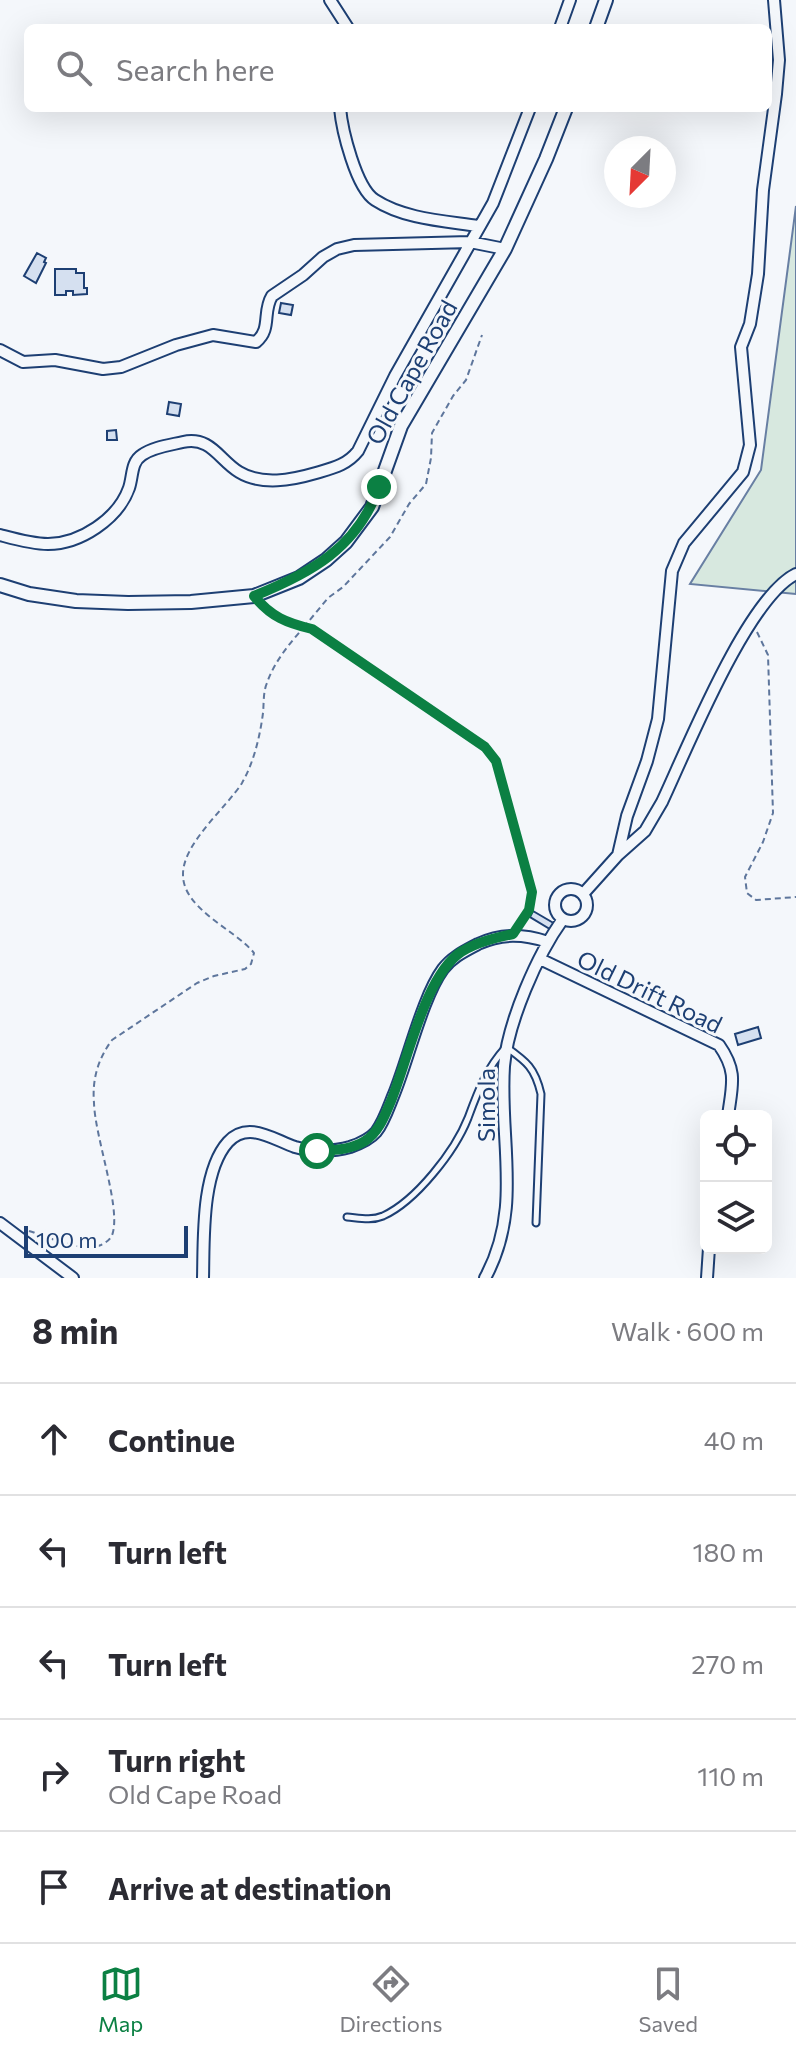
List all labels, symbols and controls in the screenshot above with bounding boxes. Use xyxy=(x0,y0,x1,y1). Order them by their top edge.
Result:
search box xyxy=(24,24,772,112)
icon: search xyxy=(52,46,96,90)
text: Search here xyxy=(116,50,275,87)
north arrow xyxy=(604,136,676,208)
street label: Old Cape Road xyxy=(359,295,463,449)
route end xyxy=(361,469,397,505)
street label: Old Drift Road xyxy=(573,943,727,1039)
street label: Simola xyxy=(471,1068,500,1142)
map controls xyxy=(700,1110,772,1254)
button: locate xyxy=(700,1110,772,1182)
route start xyxy=(299,1133,335,1169)
button: layers xyxy=(700,1182,772,1254)
scale bar xyxy=(24,1222,188,1258)
text: 100 m xyxy=(36,1226,98,1253)
text: 8 min xyxy=(32,1309,118,1351)
text: Walk · 600 m xyxy=(611,1315,764,1346)
icon: ahead xyxy=(32,1417,76,1461)
text: Continue xyxy=(108,1421,235,1458)
text: 40 m xyxy=(704,1424,764,1455)
icon: left xyxy=(32,1529,76,1573)
text: Turn left xyxy=(108,1533,227,1570)
text: 180 m xyxy=(692,1536,764,1567)
icon: left xyxy=(32,1641,76,1685)
text: Turn left xyxy=(108,1645,227,1682)
text: 270 m xyxy=(691,1648,764,1679)
text: Turn right xyxy=(108,1741,245,1778)
icon: right xyxy=(32,1753,76,1797)
text: 110 m xyxy=(697,1760,764,1791)
text: Old Cape Road xyxy=(108,1778,282,1809)
icon: arrive xyxy=(32,1865,76,1909)
text: Arrive at destination xyxy=(108,1869,392,1906)
tab: Map xyxy=(98,1962,143,2037)
tab: Directions xyxy=(339,1962,443,2037)
tab: Saved xyxy=(639,1962,698,2037)

